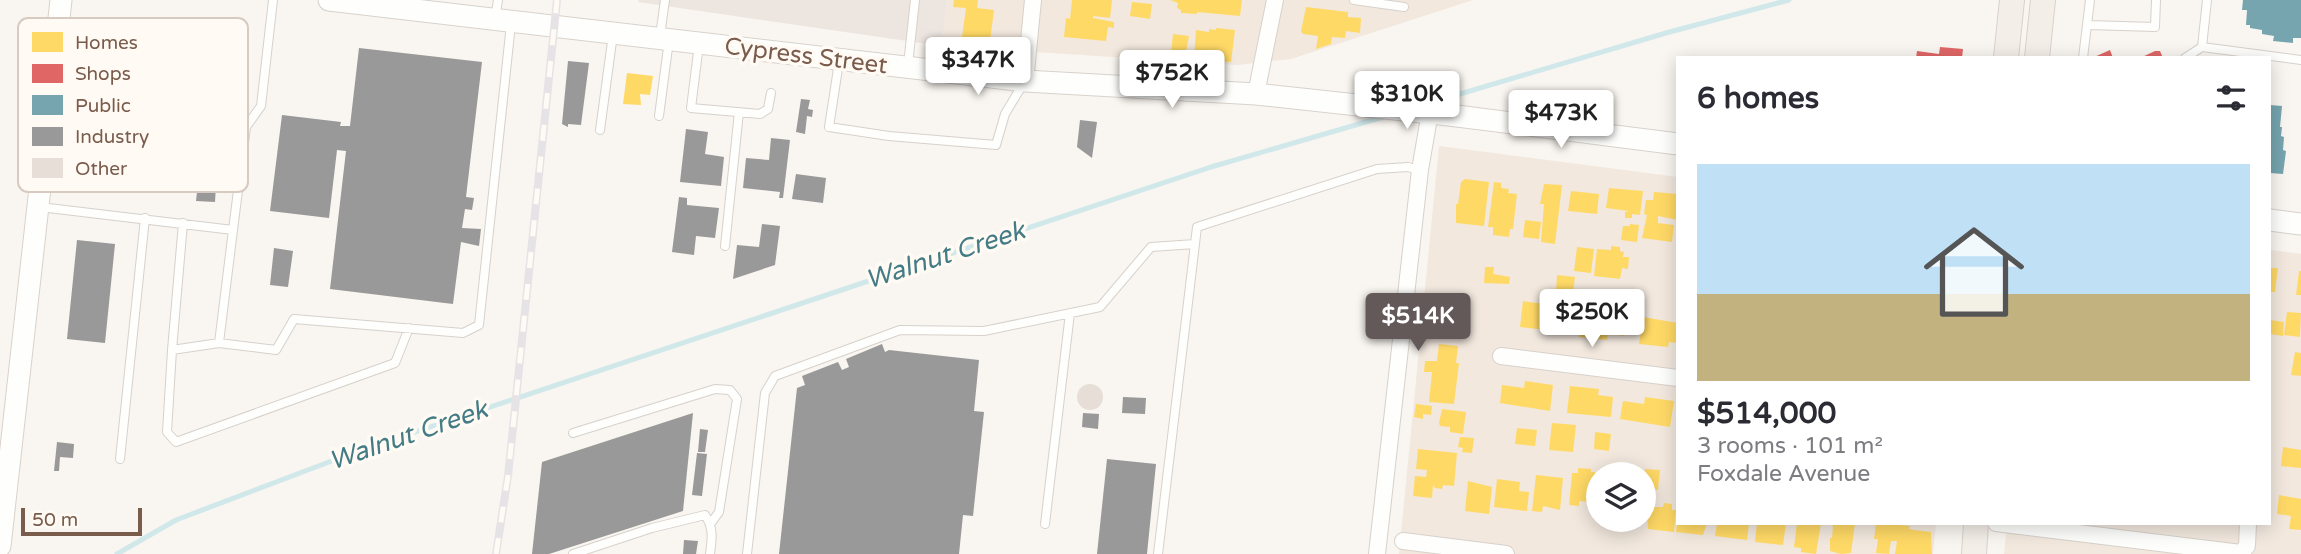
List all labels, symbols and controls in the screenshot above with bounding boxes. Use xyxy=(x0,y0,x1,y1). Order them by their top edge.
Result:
legend xyxy=(18,18,248,192)
text: Homes xyxy=(75,32,138,54)
street label: Cypress Street xyxy=(723,32,889,80)
pin: $347K xyxy=(929,38,1027,97)
text: $347K xyxy=(942,46,1014,74)
pin: $752K xyxy=(1123,50,1221,110)
text: $752K xyxy=(1136,59,1208,87)
text: Shops xyxy=(75,63,131,85)
pin: $310K xyxy=(1358,72,1456,131)
icon: filters xyxy=(2212,79,2250,117)
text: $310K xyxy=(1371,80,1443,108)
text: 6 homes xyxy=(1697,80,1819,117)
pin: $473K xyxy=(1512,90,1610,150)
text: Public xyxy=(75,95,131,117)
text: $473K xyxy=(1525,99,1597,127)
text: Industry xyxy=(75,126,149,148)
text: Other xyxy=(75,158,128,180)
icon: home xyxy=(1911,209,2037,335)
water label: Walnut Creek xyxy=(861,214,1030,295)
pin: $250K xyxy=(1543,290,1641,349)
pin: $514K xyxy=(1369,294,1467,353)
text: $250K xyxy=(1556,298,1628,326)
text: $514K xyxy=(1382,302,1454,330)
water label: Walnut Creek xyxy=(325,393,493,477)
text: $514,000 xyxy=(1697,395,1836,432)
text: 3 rooms · 101 m² xyxy=(1697,432,1883,460)
text: Foxdale Avenue xyxy=(1697,460,1870,488)
map controls xyxy=(1586,462,1656,532)
button: layers xyxy=(1586,462,1656,532)
scale bar xyxy=(21,505,142,537)
text: 50 m xyxy=(32,509,78,531)

